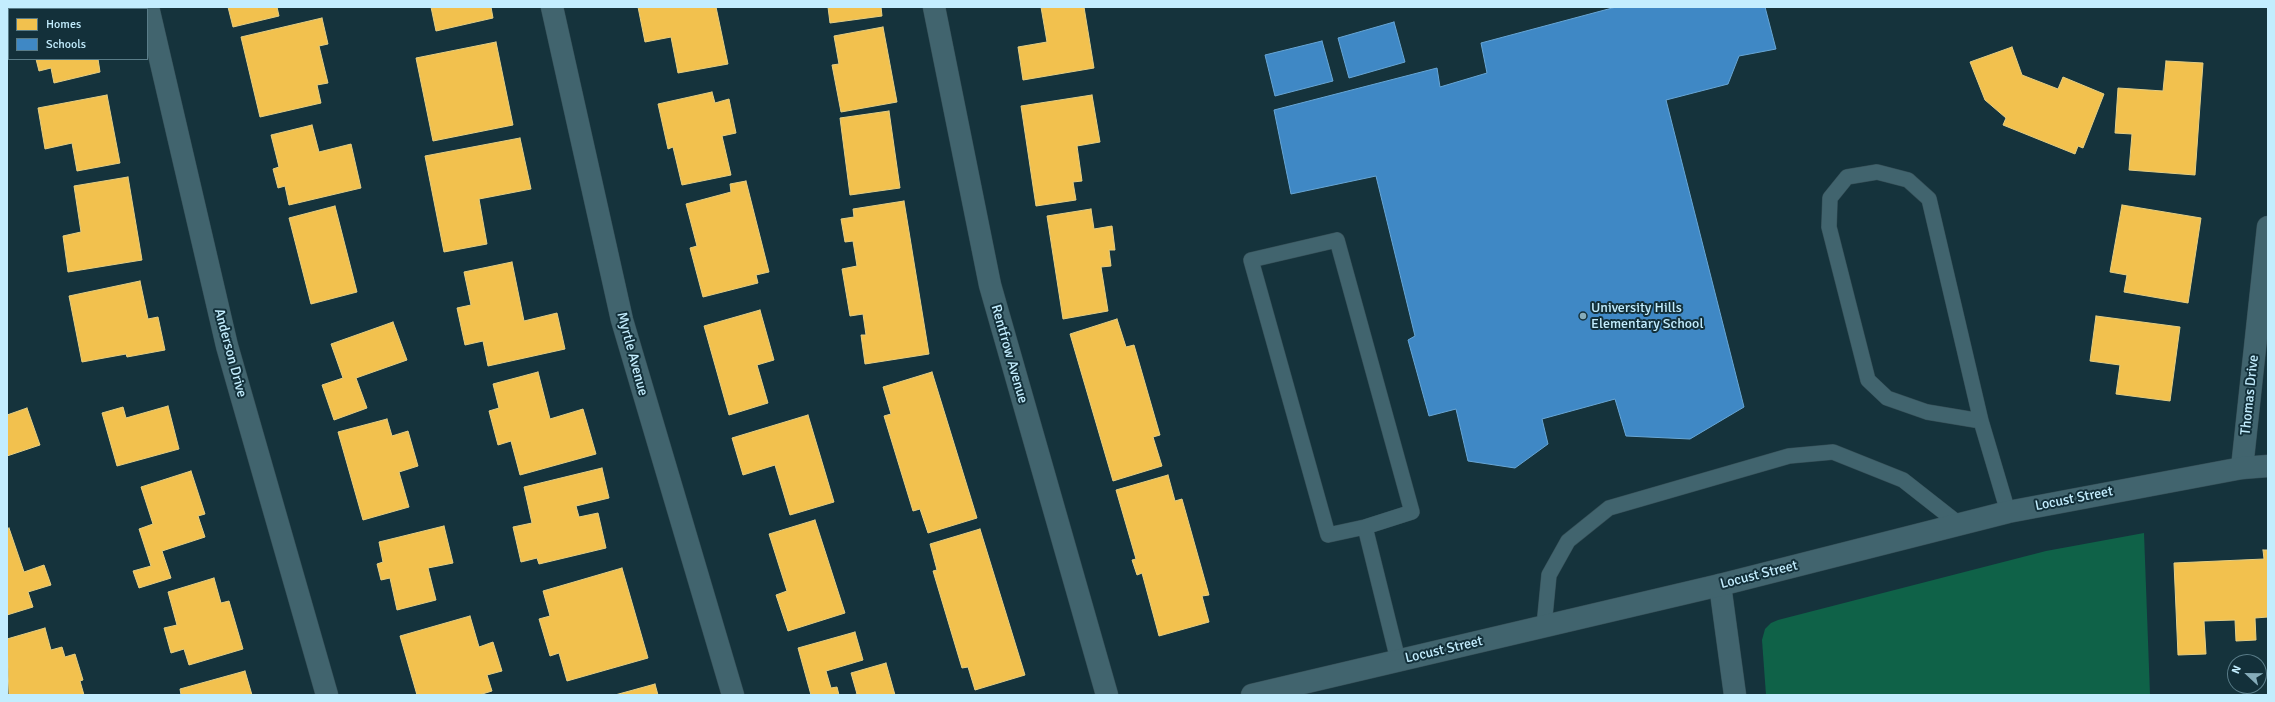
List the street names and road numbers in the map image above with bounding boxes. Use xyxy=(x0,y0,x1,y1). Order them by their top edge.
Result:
street label: Rentfrow Avenue xyxy=(987,303,1031,405)
street label: Anderson Drive xyxy=(210,307,250,399)
street label: Myrtle Avenue xyxy=(613,310,651,398)
street label: Thomas Drive xyxy=(2237,354,2263,436)
street label: Locust Street xyxy=(2034,483,2114,515)
street label: Locust Street xyxy=(1719,557,1799,593)
street label: Locust Street xyxy=(1404,633,1484,667)

